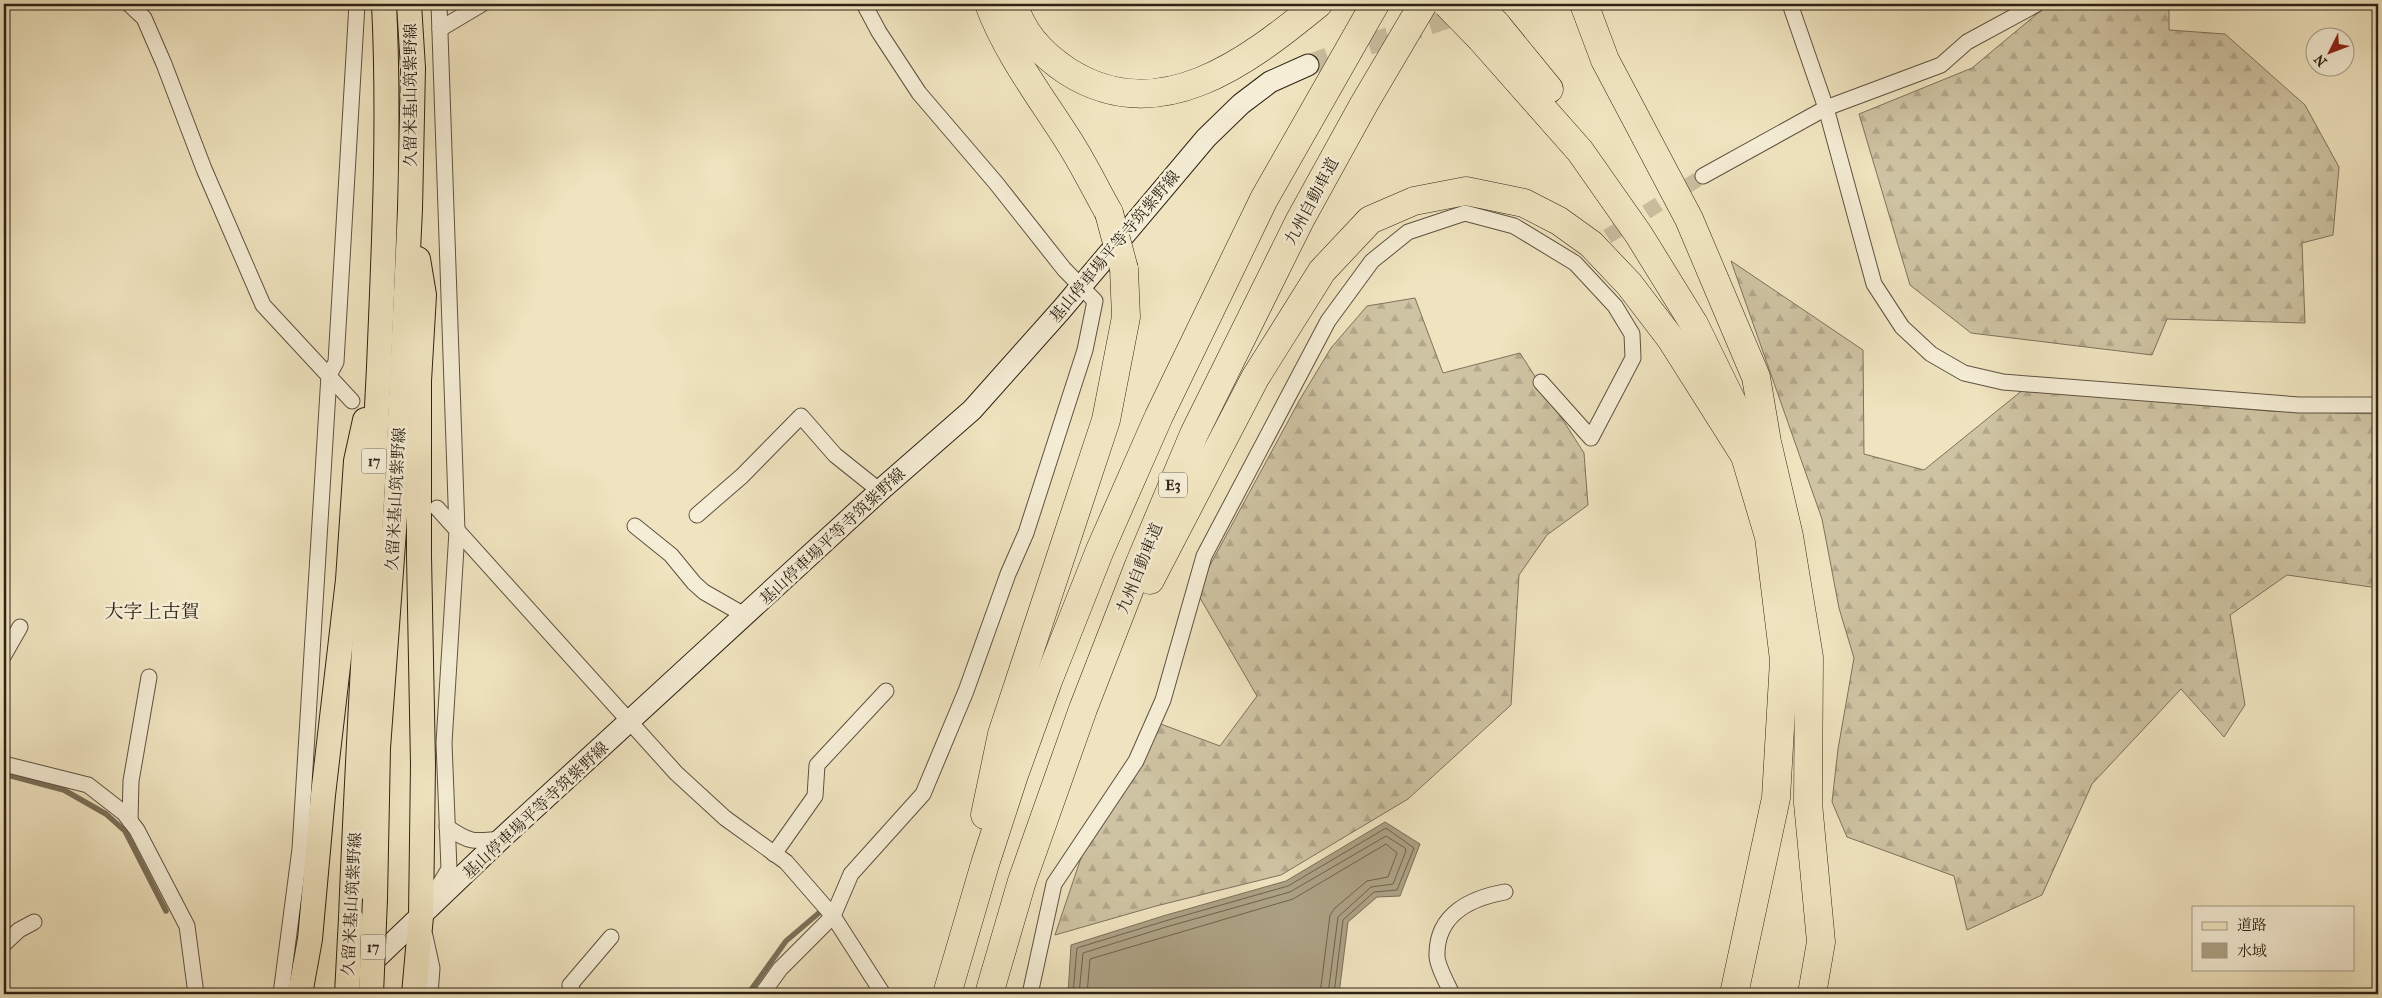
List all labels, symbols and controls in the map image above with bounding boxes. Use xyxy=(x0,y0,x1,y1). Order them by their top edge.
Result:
street label: 久留米基山筑紫野線 xyxy=(401,23,420,167)
north arrow xyxy=(2304,28,2354,78)
text: N xyxy=(2311,50,2331,70)
street label: 九州自動車道 xyxy=(1281,154,1342,248)
street label: 基山停車場平等寺筑紫野線 xyxy=(1045,167,1183,326)
street label: 久留米基山筑紫野線 xyxy=(382,427,409,571)
road number: 17 xyxy=(362,448,386,474)
street label: 基山停車場平等寺筑紫野線 xyxy=(756,464,909,609)
road number: E3 xyxy=(1159,472,1187,498)
street label: 九州自動車道 xyxy=(1113,520,1166,616)
district label: 大字上古賀 xyxy=(104,601,200,623)
street label: 基山停車場平等寺筑紫野線 xyxy=(459,738,612,883)
street label: 久留米基山筑紫野線 xyxy=(338,832,365,976)
legend xyxy=(2192,906,2354,970)
text: 道路 xyxy=(2237,916,2267,934)
road number: 17 xyxy=(360,934,386,960)
text: 水域 xyxy=(2237,942,2267,960)

